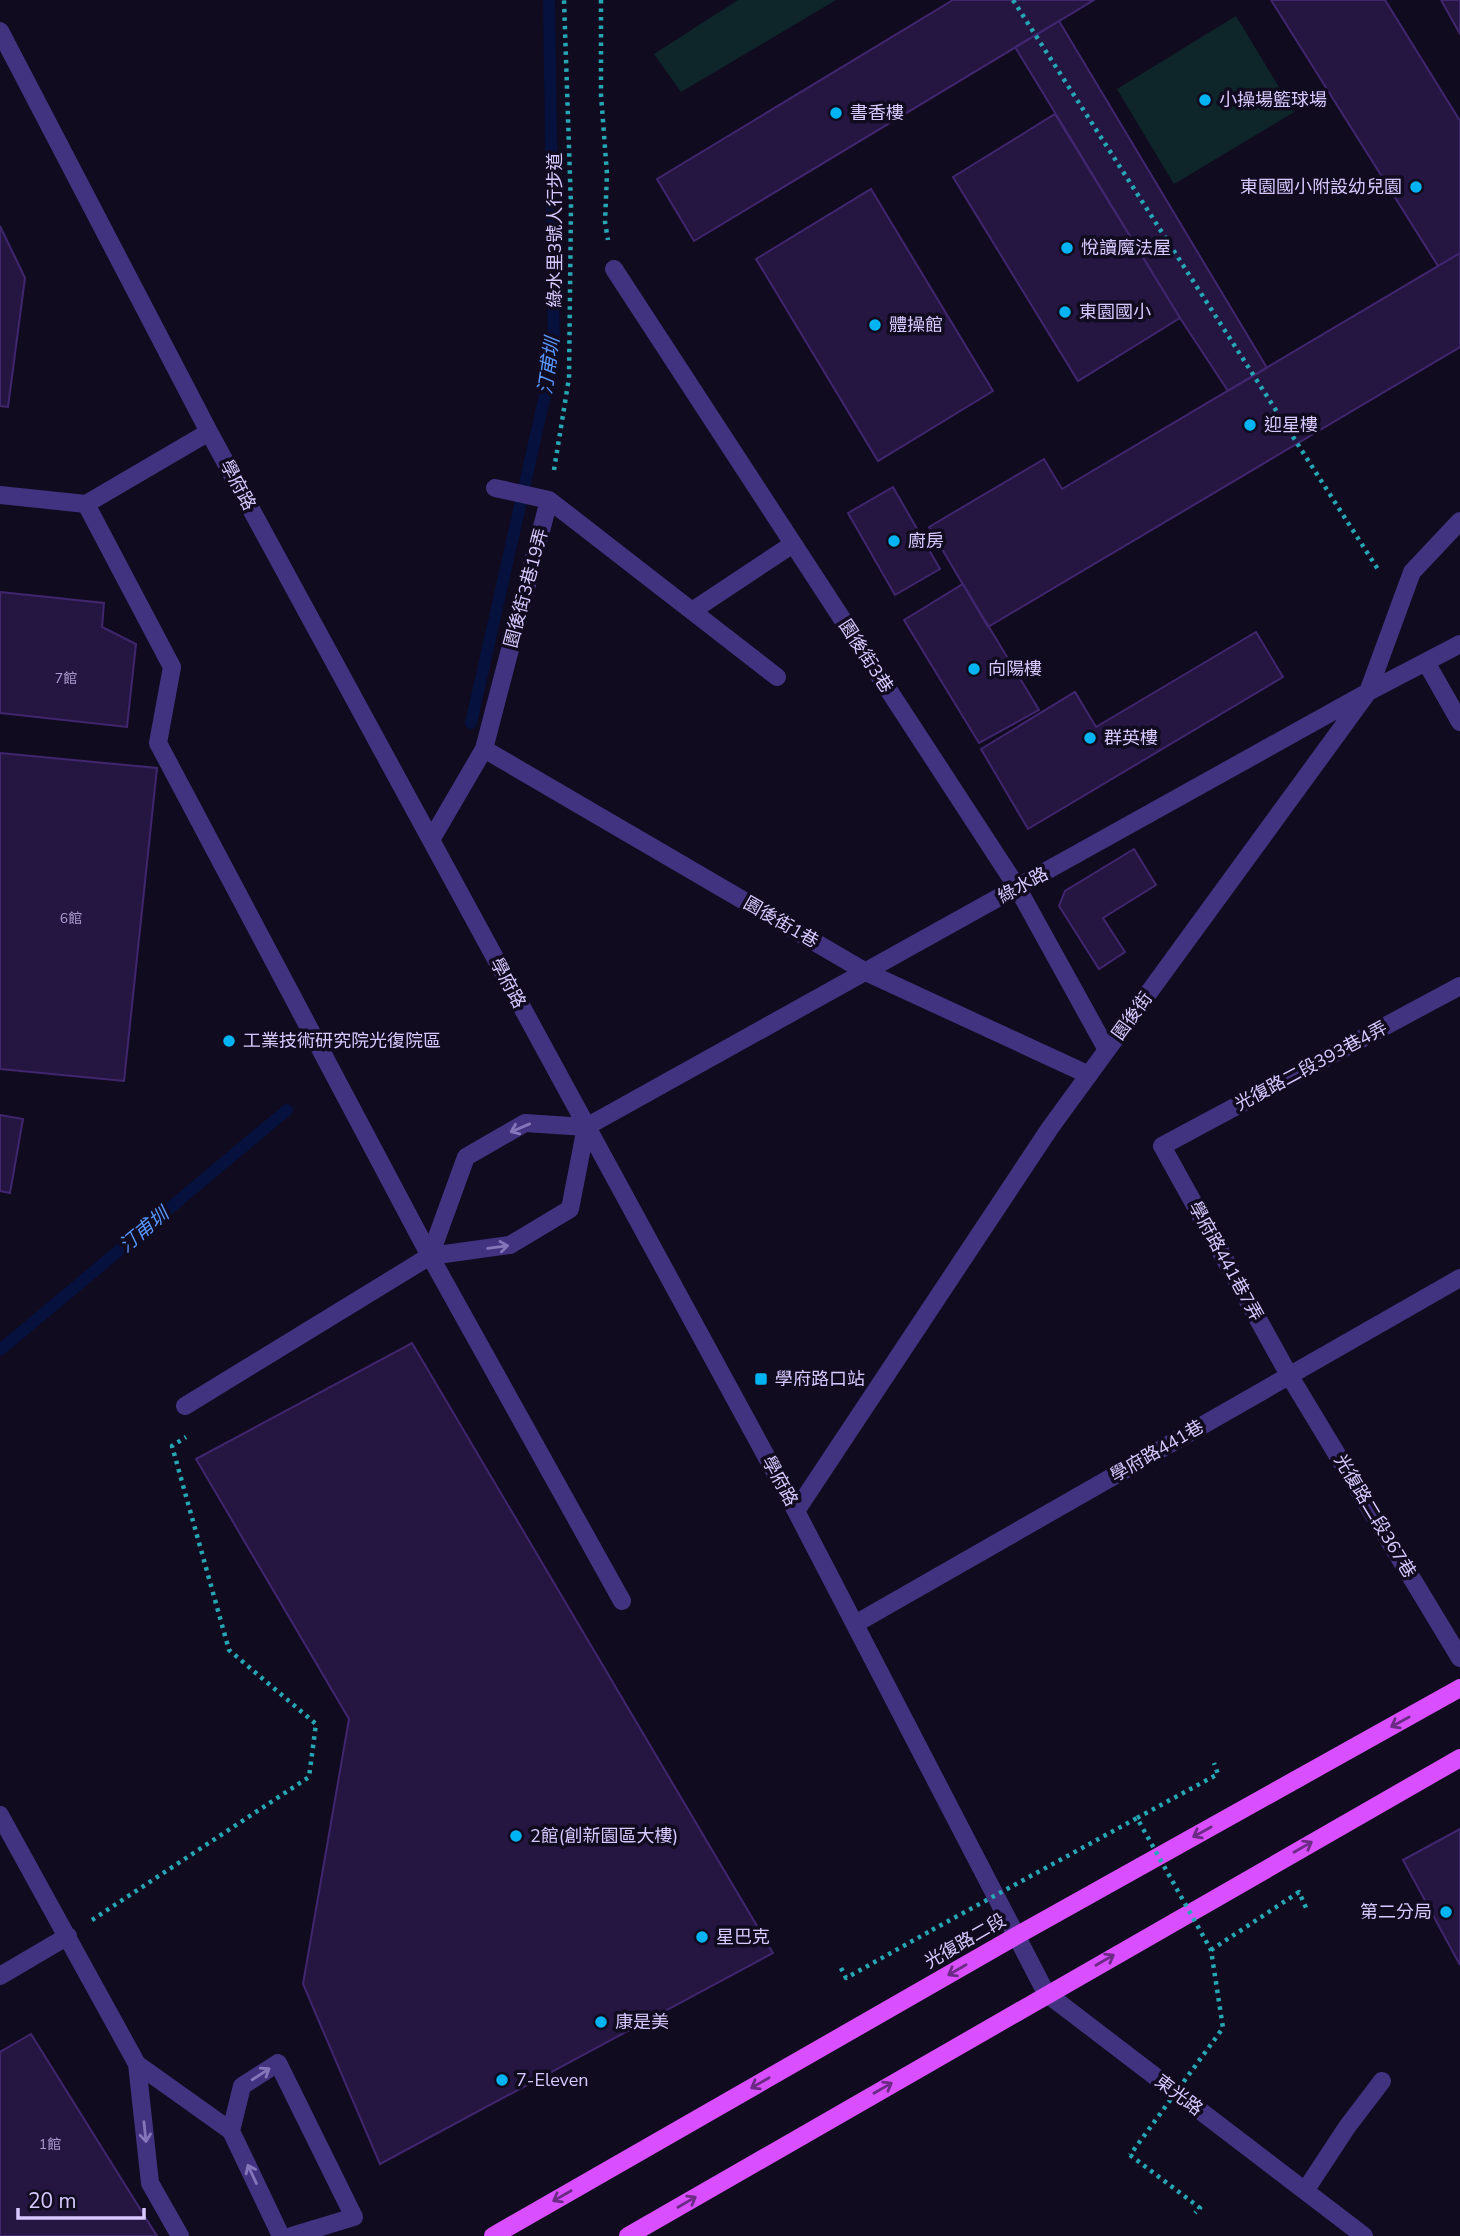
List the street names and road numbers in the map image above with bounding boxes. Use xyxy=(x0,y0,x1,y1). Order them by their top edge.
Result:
street label: 綠水里3號人行步道 xyxy=(543,153,567,307)
street label: 學府路 xyxy=(215,456,261,514)
street label: 園後街3巷19弄 xyxy=(499,526,553,650)
street label: 園後街3巷 xyxy=(833,615,899,697)
street label: 綠水路 xyxy=(994,861,1052,909)
street label: 園後街1巷 xyxy=(739,891,823,953)
street label: 學府路 xyxy=(485,954,531,1012)
street label: 園後街 xyxy=(1106,987,1158,1045)
street label: 光復路二段393巷4弄 xyxy=(1231,1016,1391,1116)
street label: 學府路441巷7弄 xyxy=(1183,1197,1269,1325)
street label: 學府路441巷 xyxy=(1106,1415,1208,1487)
street label: 光復路二段367巷 xyxy=(1329,1450,1421,1582)
street label: 學府路 xyxy=(756,1452,804,1510)
street label: 光復路二段 xyxy=(920,1908,1010,1974)
street label: 東光路 xyxy=(1150,2069,1208,2121)

